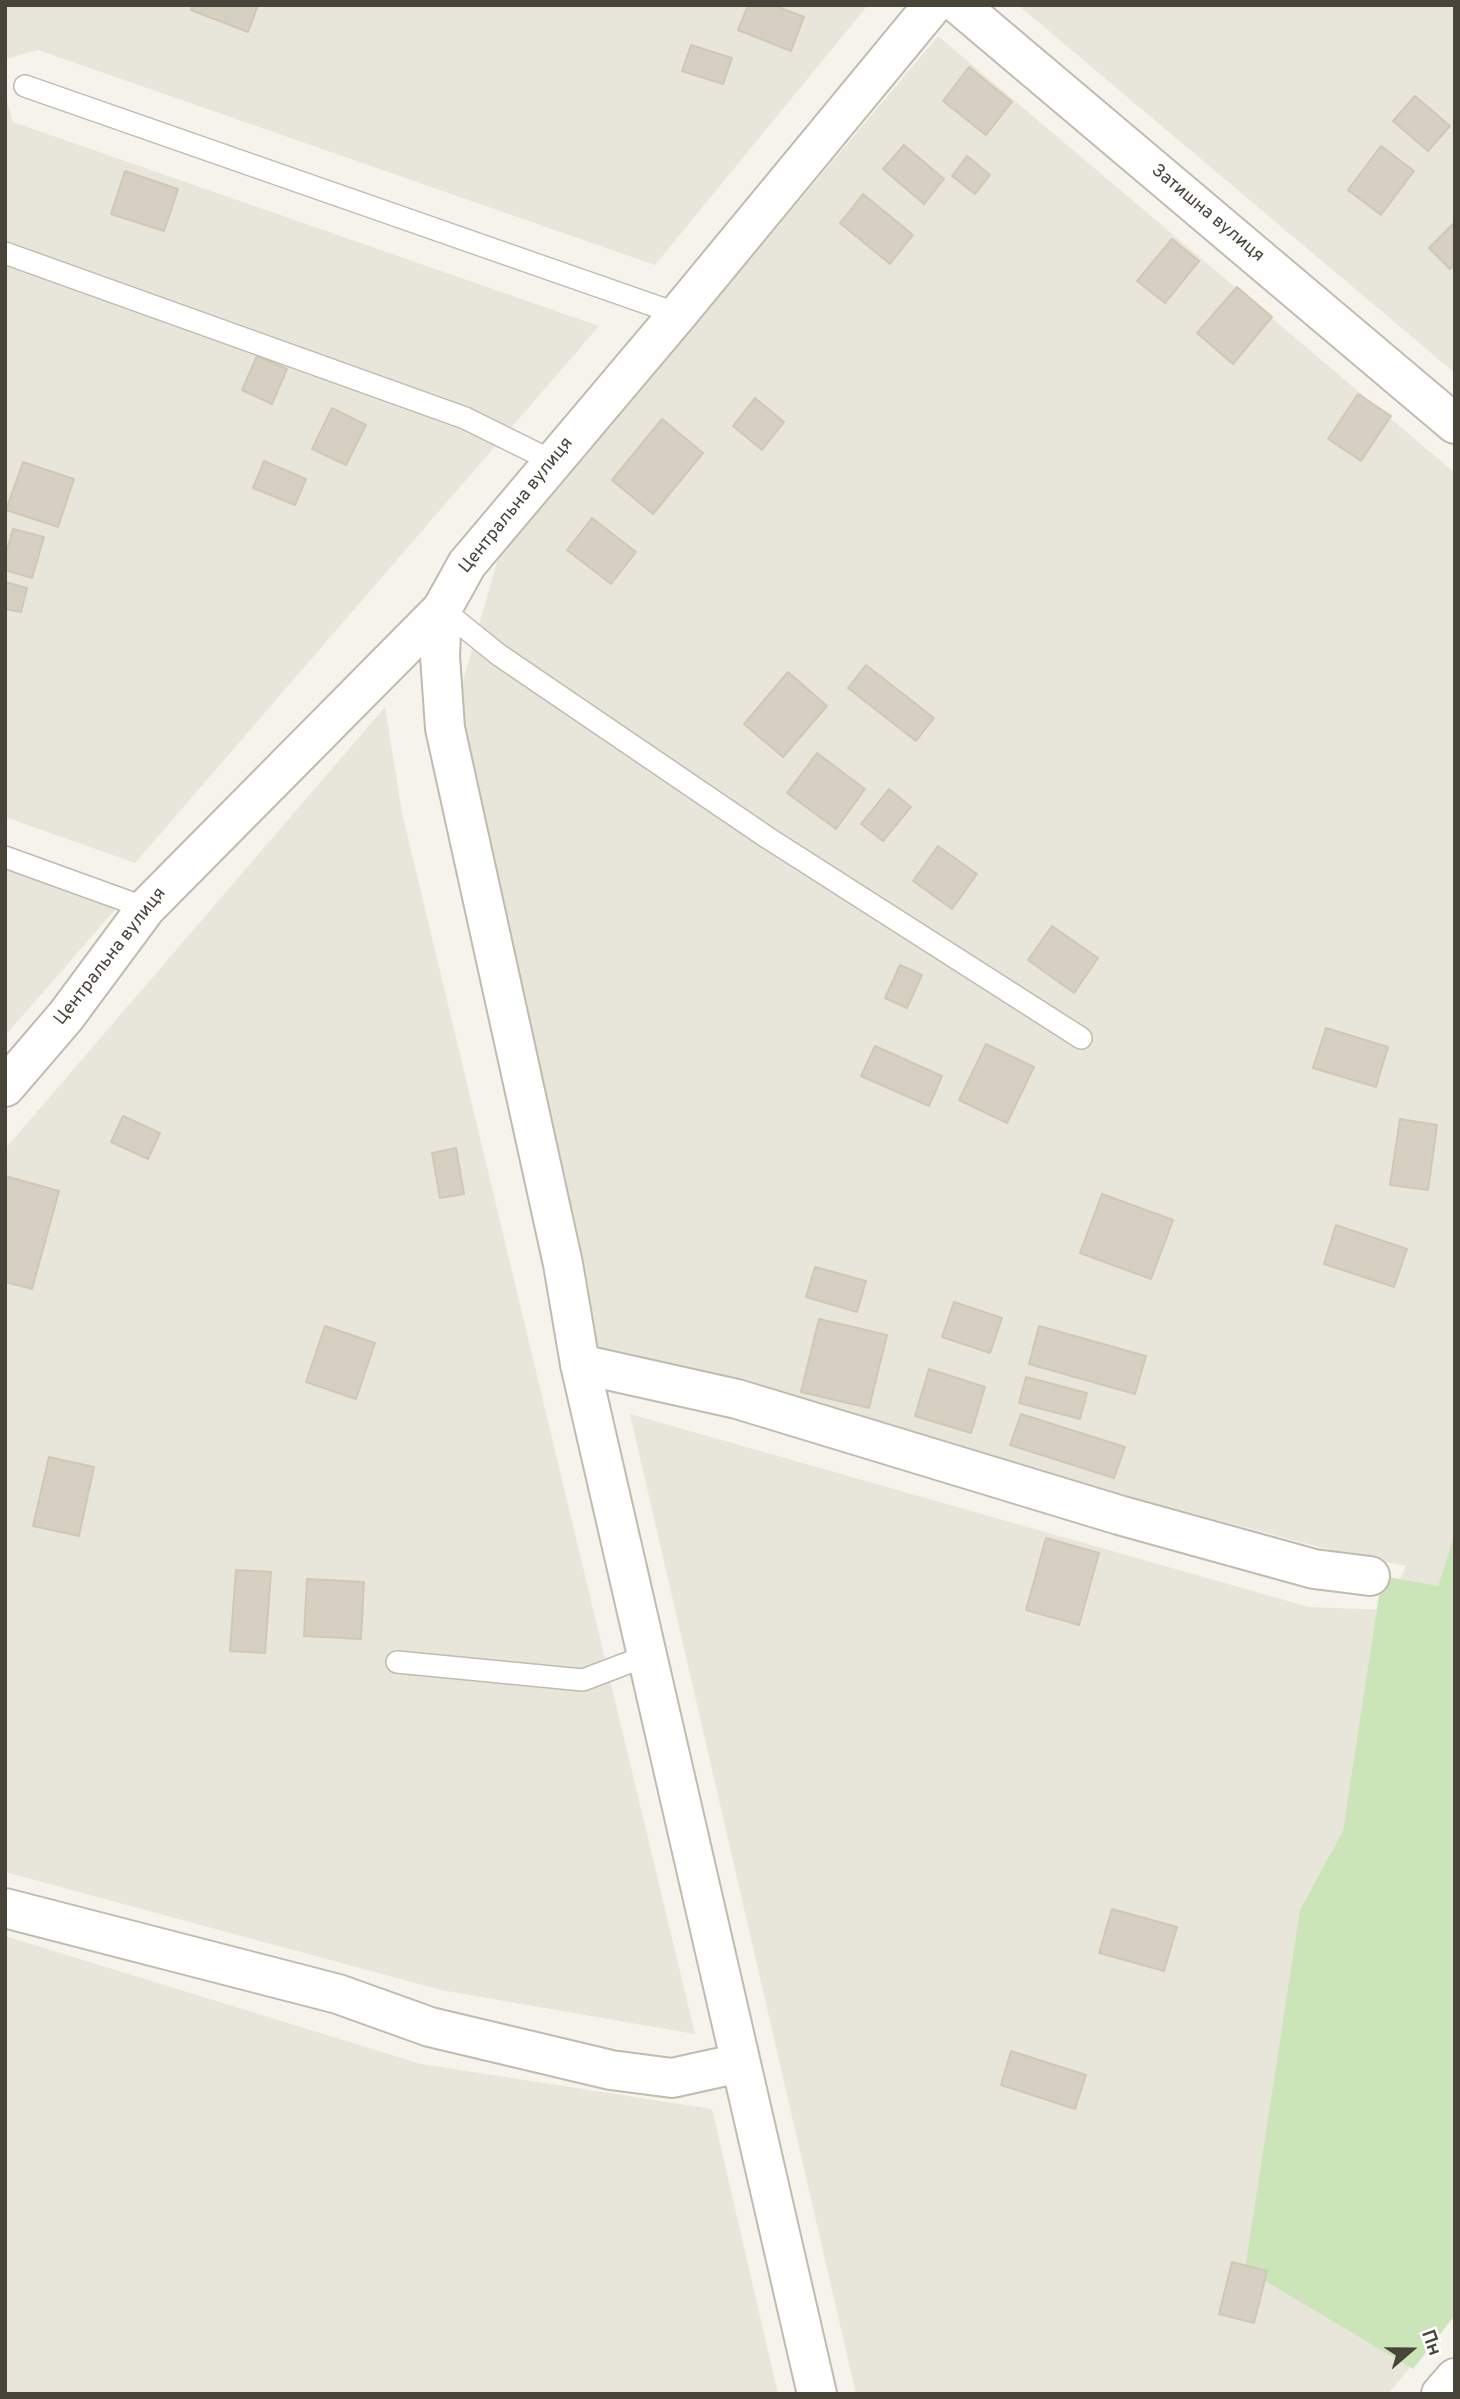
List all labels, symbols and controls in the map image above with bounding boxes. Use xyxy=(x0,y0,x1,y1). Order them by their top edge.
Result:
street label: Затишна вулиця xyxy=(1146,160,1268,268)
street label: Центральна вулиця xyxy=(455,434,579,578)
street label: Центральна вулиця xyxy=(51,884,171,1030)
north arrow xyxy=(1376,2315,1446,2385)
text: Пн xyxy=(1415,2327,1446,2359)

